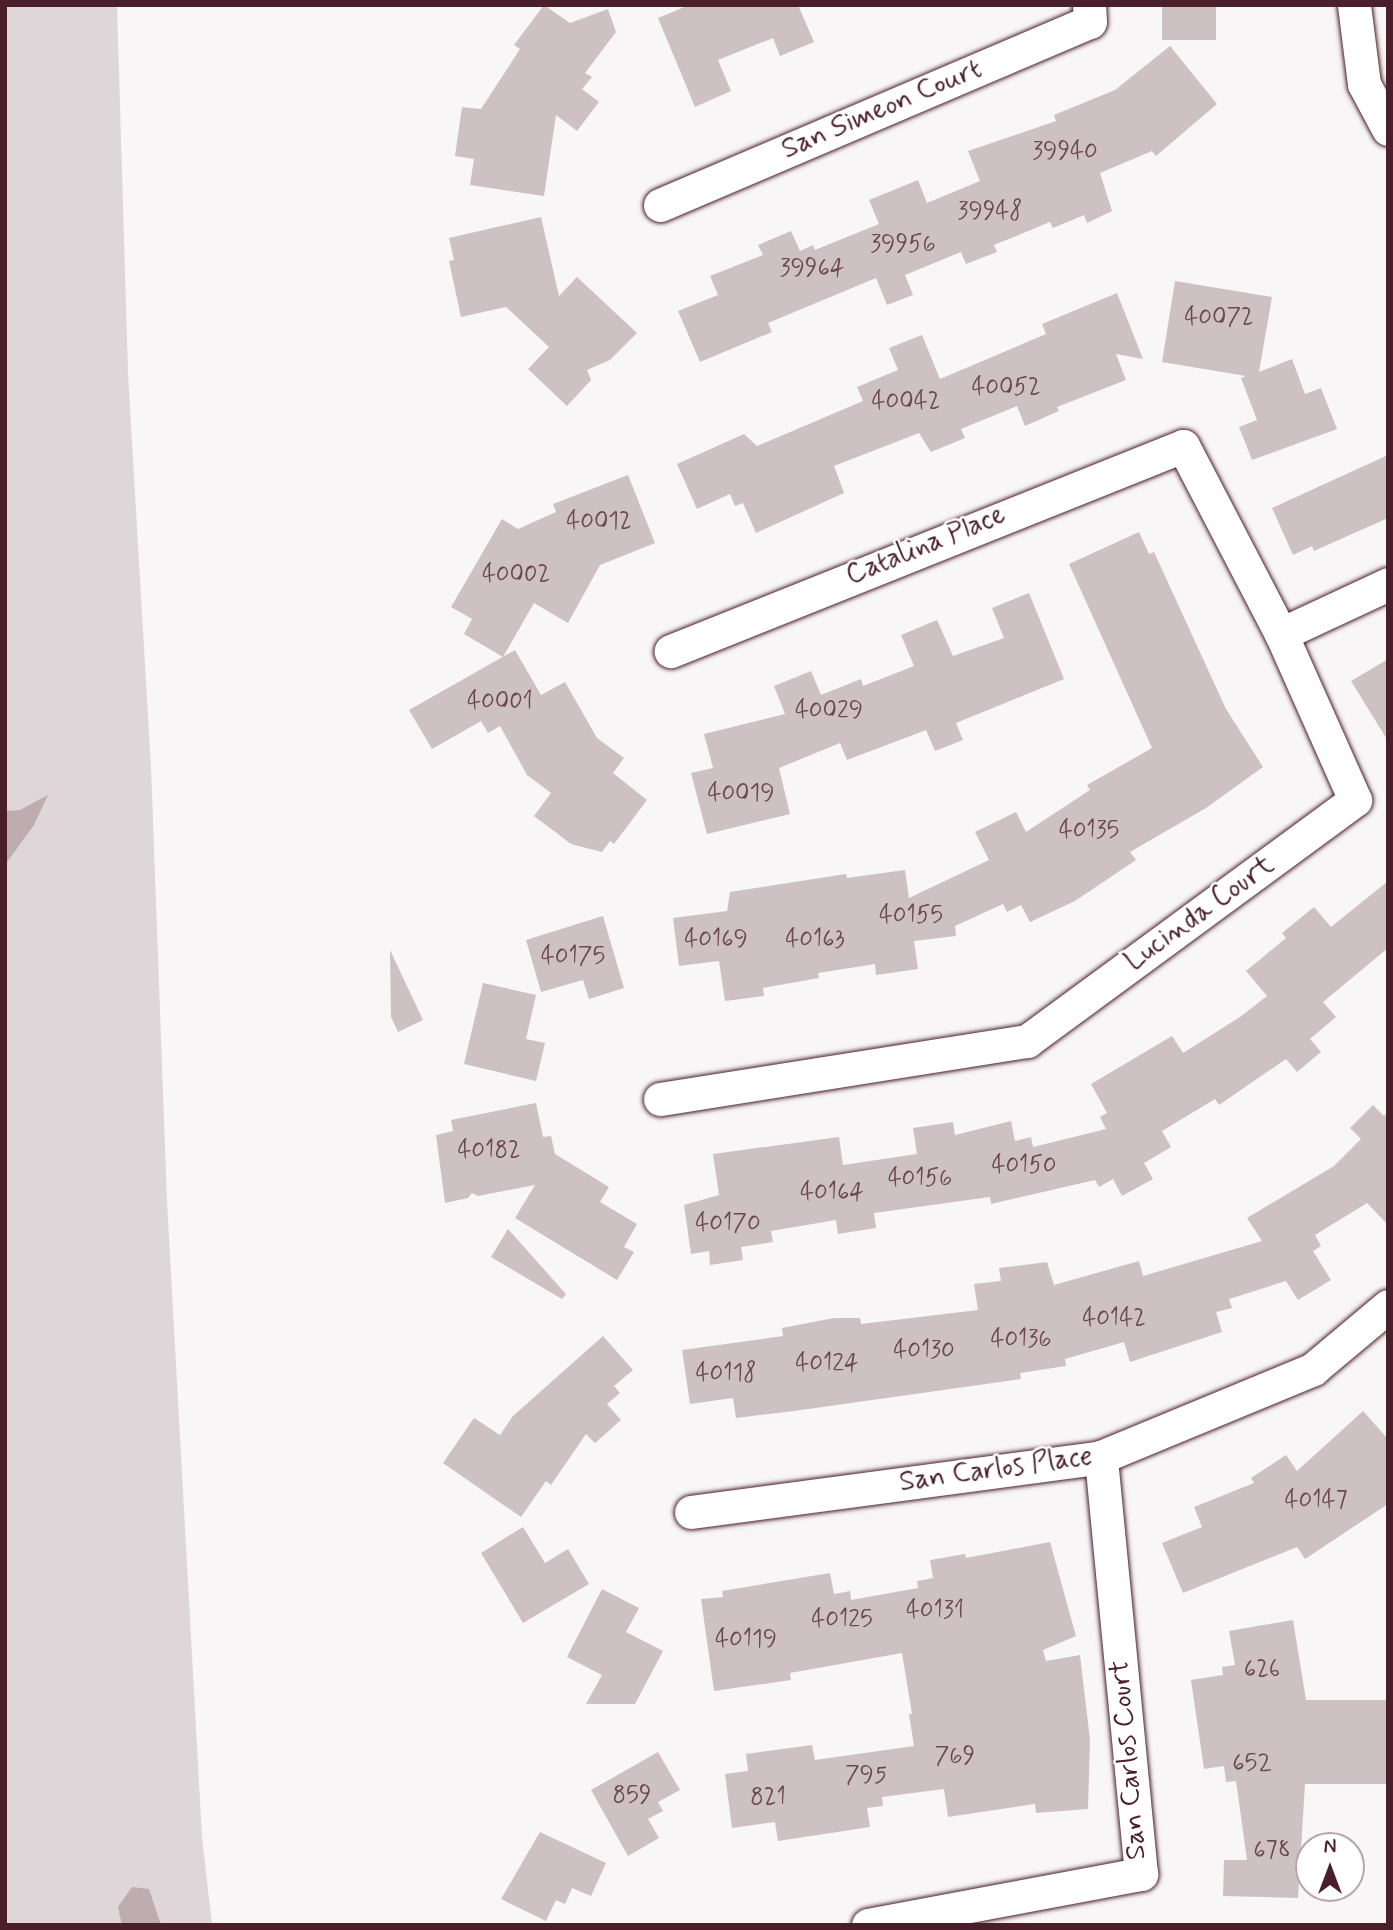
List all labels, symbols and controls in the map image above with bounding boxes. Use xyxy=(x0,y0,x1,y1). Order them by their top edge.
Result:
street label: San Simeon Court xyxy=(773,51,991,169)
house number: 39940 xyxy=(1032,138,1098,166)
house number: 39948 xyxy=(958,198,1022,226)
house number: 39956 xyxy=(870,231,936,259)
house number: 39964 xyxy=(780,255,844,283)
house number: 40072 xyxy=(1184,304,1254,332)
house number: 40052 xyxy=(971,374,1041,402)
house number: 40042 xyxy=(872,388,940,416)
street label: Catalina Place xyxy=(841,498,1011,594)
house number: 40012 xyxy=(566,508,632,536)
house number: 40002 xyxy=(482,561,550,589)
house number: 40001 xyxy=(467,688,533,716)
house number: 40029 xyxy=(795,697,863,725)
house number: 40019 xyxy=(707,780,775,808)
house number: 40135 xyxy=(1059,817,1119,845)
street label: Lucinda Court xyxy=(1119,849,1281,979)
house number: 40155 xyxy=(879,902,943,930)
house number: 40169 xyxy=(684,926,748,954)
house number: 40163 xyxy=(785,926,845,954)
house number: 40175 xyxy=(541,943,605,971)
house number: 40182 xyxy=(457,1137,521,1165)
house number: 40150 xyxy=(991,1152,1057,1180)
house number: 40156 xyxy=(888,1165,952,1193)
house number: 40164 xyxy=(800,1179,864,1207)
house number: 40170 xyxy=(695,1210,761,1238)
house number: 40142 xyxy=(1082,1305,1146,1333)
house number: 40136 xyxy=(990,1326,1052,1354)
house number: 40130 xyxy=(893,1337,955,1365)
house number: 40124 xyxy=(795,1350,859,1378)
house number: 40118 xyxy=(696,1360,756,1388)
street label: San Carlos Place xyxy=(896,1440,1096,1500)
house number: 40147 xyxy=(1284,1487,1348,1515)
house number: 40131 xyxy=(906,1597,964,1625)
house number: 40125 xyxy=(811,1606,873,1634)
house number: 40119 xyxy=(715,1626,777,1654)
house number: 626 xyxy=(1244,1656,1280,1684)
street label: San Carlos Court xyxy=(1103,1657,1155,1863)
house number: 769 xyxy=(935,1743,975,1771)
house number: 652 xyxy=(1232,1750,1272,1778)
house number: 795 xyxy=(845,1762,887,1790)
house number: 859 xyxy=(613,1782,651,1810)
house number: 821 xyxy=(750,1784,786,1812)
north arrow xyxy=(1295,1832,1365,1902)
text: N xyxy=(1324,1835,1336,1860)
house number: 678 xyxy=(1253,1837,1291,1865)

